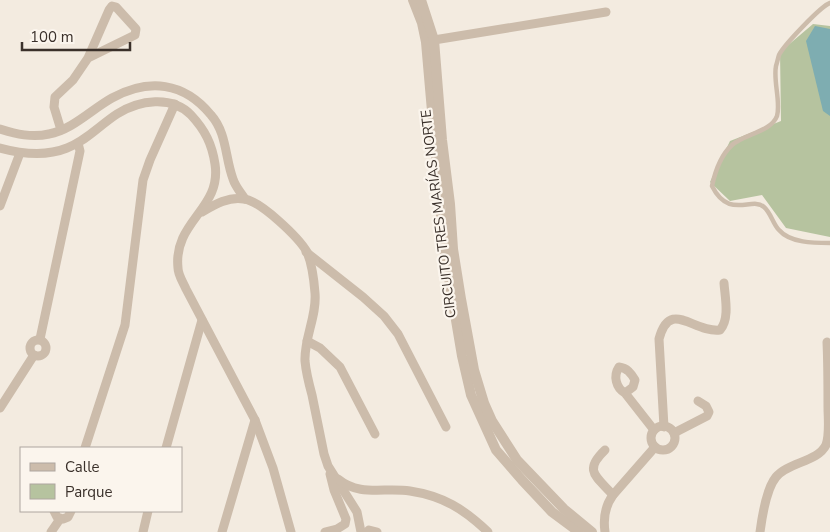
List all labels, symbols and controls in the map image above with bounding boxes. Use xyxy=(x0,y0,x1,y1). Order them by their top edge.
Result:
scale bar xyxy=(22,20,130,52)
text: 100 m xyxy=(30,27,74,47)
street label: CIRCUITO TRES MARÍAS NORTE xyxy=(416,109,461,319)
legend xyxy=(20,447,182,512)
text: Calle xyxy=(65,457,100,477)
text: Parque xyxy=(65,482,113,502)

